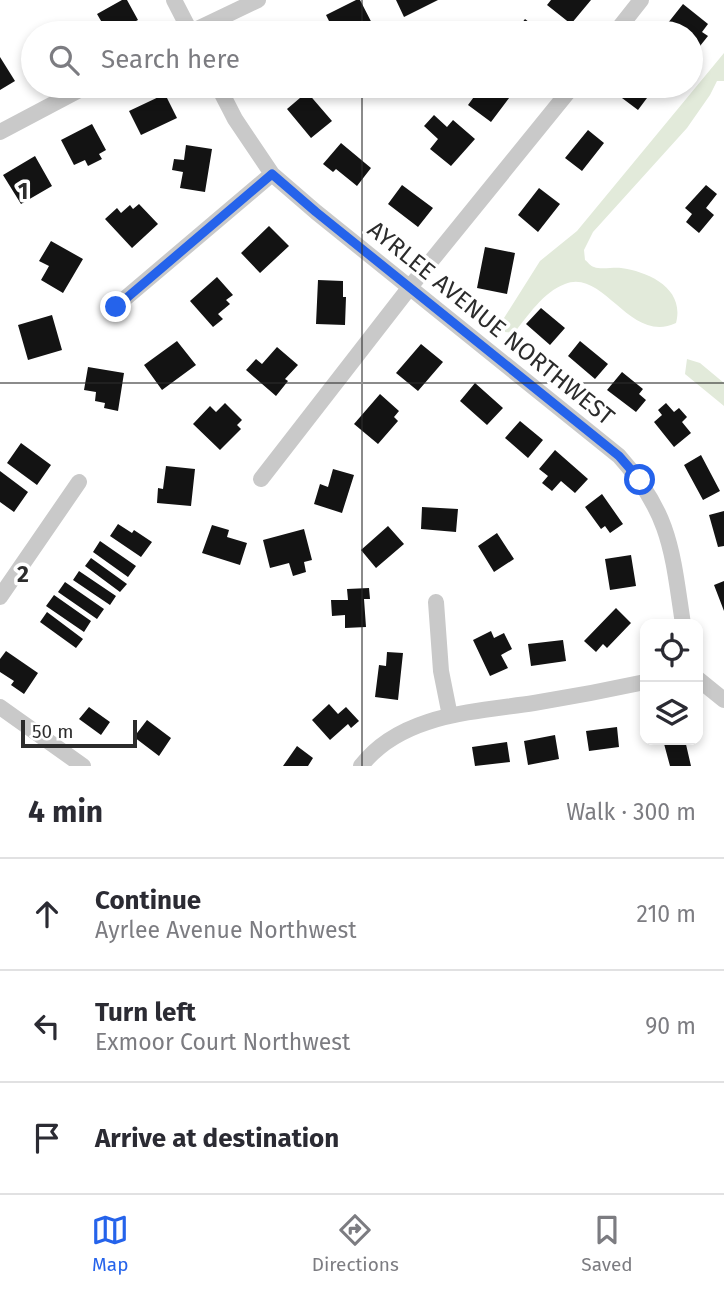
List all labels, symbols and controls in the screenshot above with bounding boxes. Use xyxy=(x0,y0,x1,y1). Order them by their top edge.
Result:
search box xyxy=(21,21,703,98)
icon: search xyxy=(45,41,83,79)
text: Search here xyxy=(101,44,240,75)
text: 1 xyxy=(18,177,28,205)
street label: AYRLEE AVENUE NORTHWEST xyxy=(362,215,620,431)
route end xyxy=(100,291,131,322)
route start xyxy=(624,464,655,495)
text: 2 xyxy=(17,560,29,588)
map controls xyxy=(640,619,703,745)
button: locate xyxy=(640,619,703,682)
button: layers xyxy=(640,682,703,745)
scale bar xyxy=(21,717,136,749)
text: 50 m xyxy=(32,720,73,743)
text: 4 min xyxy=(28,794,103,830)
text: Walk · 300 m xyxy=(566,798,696,826)
text: Continue xyxy=(95,885,201,916)
icon: ahead xyxy=(28,895,66,933)
text: 210 m xyxy=(637,900,696,928)
text: Ayrlee Avenue Northwest xyxy=(95,916,356,944)
text: Turn left xyxy=(95,997,196,1028)
icon: left xyxy=(28,1007,66,1045)
text: 90 m xyxy=(645,1012,696,1040)
text: Exmoor Court Northwest xyxy=(95,1028,350,1056)
icon: arrive xyxy=(28,1119,66,1157)
text: Arrive at destination xyxy=(95,1123,339,1154)
tab: Map xyxy=(91,1211,129,1276)
tab: Directions xyxy=(312,1211,399,1276)
tab: Saved xyxy=(581,1211,633,1276)

